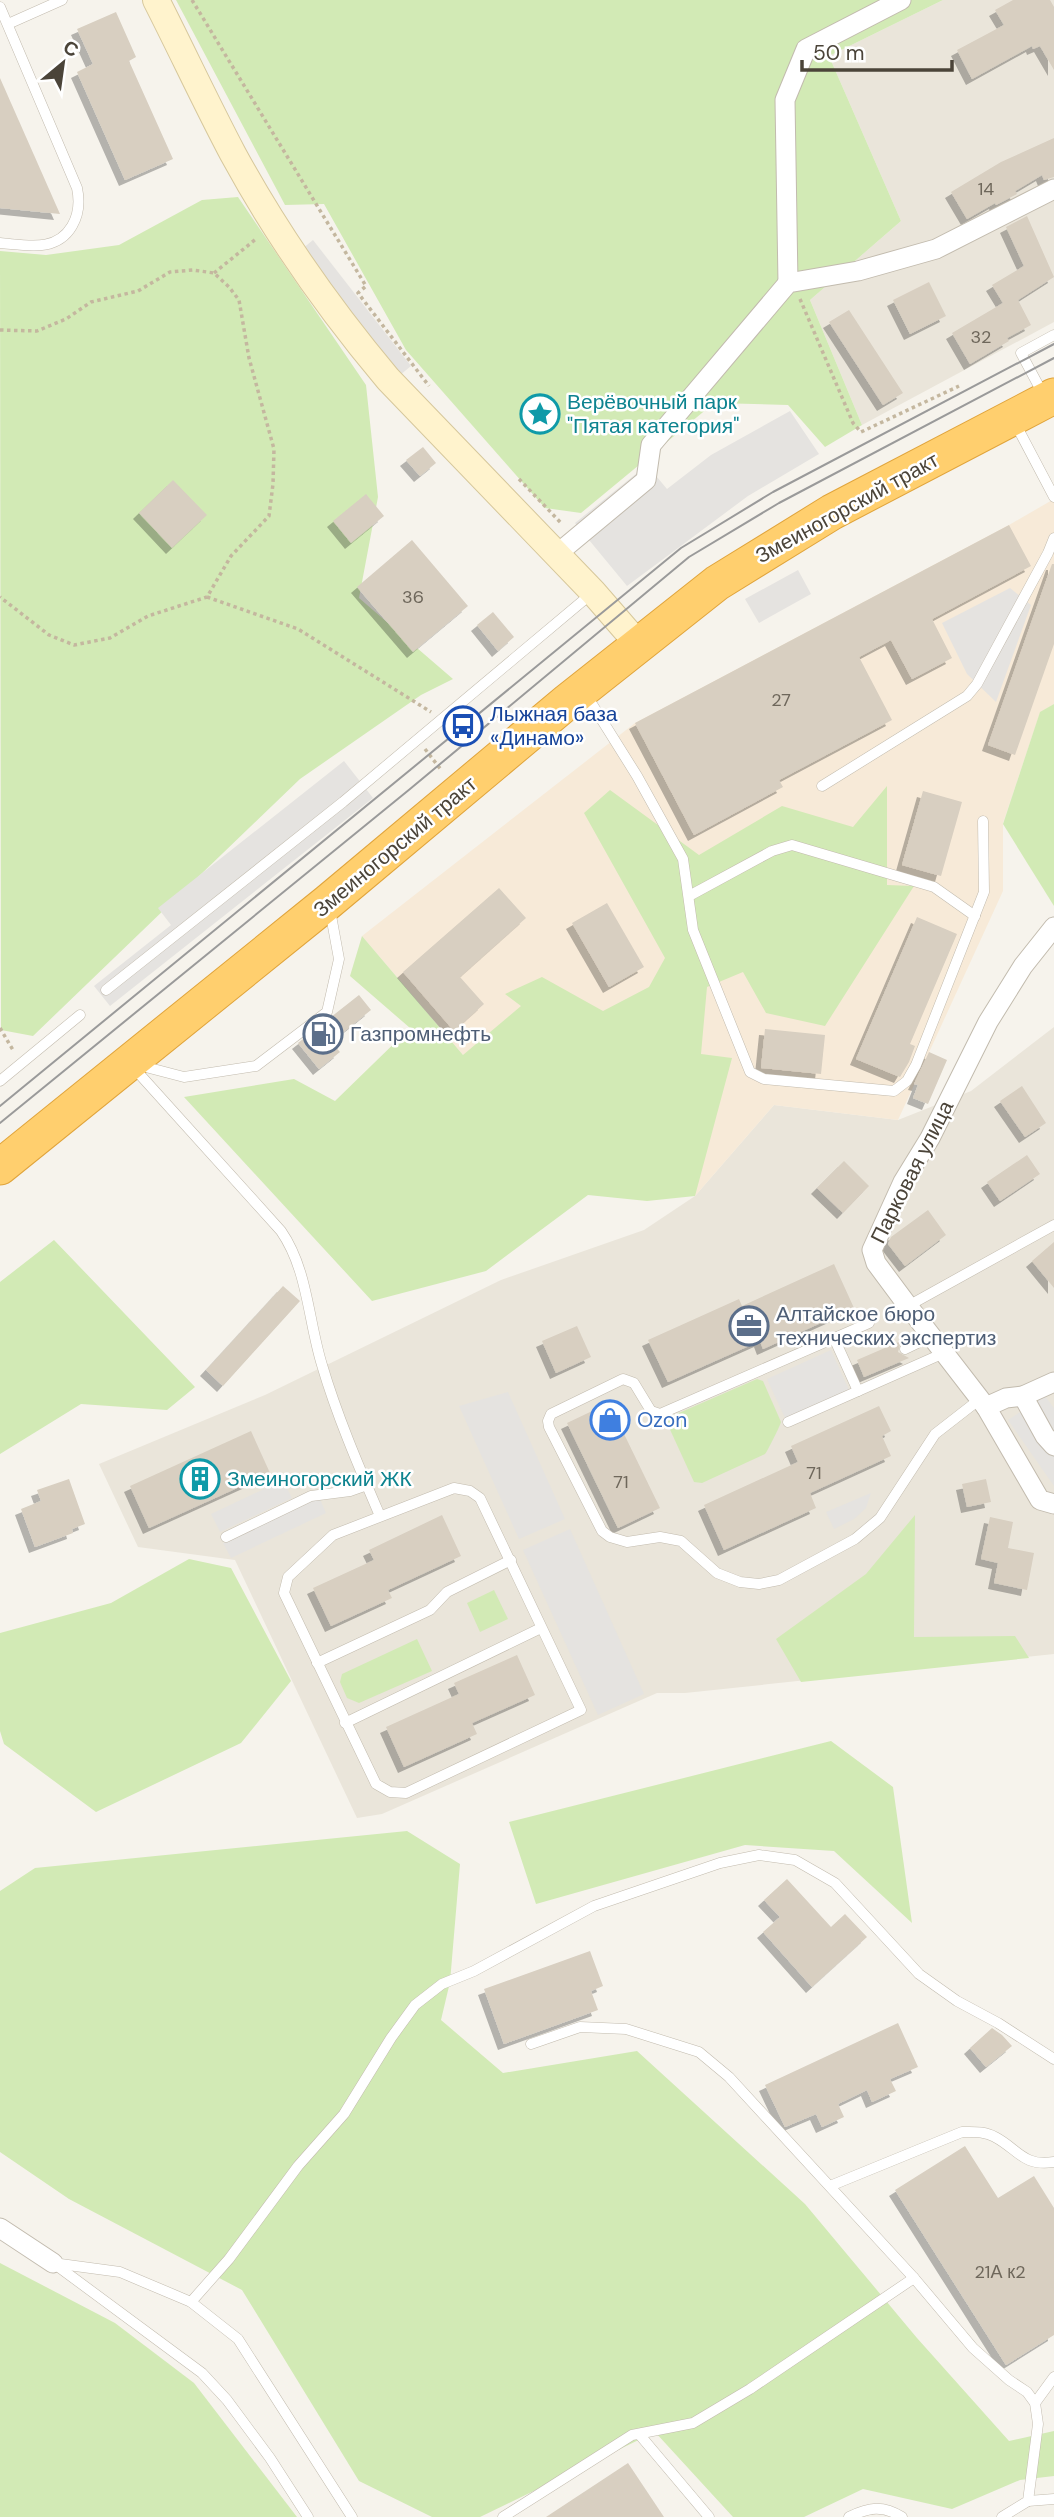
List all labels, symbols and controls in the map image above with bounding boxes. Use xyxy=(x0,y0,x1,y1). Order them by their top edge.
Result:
north arrow xyxy=(28,28,98,98)
scale bar xyxy=(802,28,953,72)
text: С xyxy=(59,34,83,63)
text: 50 m xyxy=(813,39,864,67)
house number: 14 xyxy=(978,177,994,201)
house number: 32 xyxy=(970,325,992,349)
place label: Верёвочный парк "Пятая категория" xyxy=(567,388,739,440)
place icon: Верёвочный парк "Пятая категория" xyxy=(519,393,561,435)
street label: Змеиногорский тракт xyxy=(751,446,944,570)
house number: 36 xyxy=(402,585,424,609)
house number: 27 xyxy=(771,688,791,712)
place label: Лыжная база «Динамо» xyxy=(490,700,618,752)
bus stop icon: Лыжная база «Динамо» xyxy=(442,705,484,747)
street label: Змеиногорский тракт xyxy=(307,770,483,924)
fuel station icon: Газпромнефть xyxy=(302,1013,344,1055)
place label: Газпромнефть xyxy=(350,1020,491,1048)
street label: Парковая улица xyxy=(864,1095,960,1248)
place label: Алтайское бюро технических экспертиз xyxy=(776,1300,996,1352)
office icon: Алтайское бюро технических экспертиз xyxy=(728,1305,770,1347)
shop icon: Ozon xyxy=(589,1399,631,1441)
place label: Ozon xyxy=(637,1406,687,1434)
building icon: Змеиногорский ЖК xyxy=(179,1458,221,1500)
house number: 71 xyxy=(806,1461,822,1485)
place label: Змеиногорский ЖК xyxy=(227,1465,412,1493)
house number: 71 xyxy=(613,1470,629,1494)
house number: 21А к2 xyxy=(974,2260,1026,2284)

